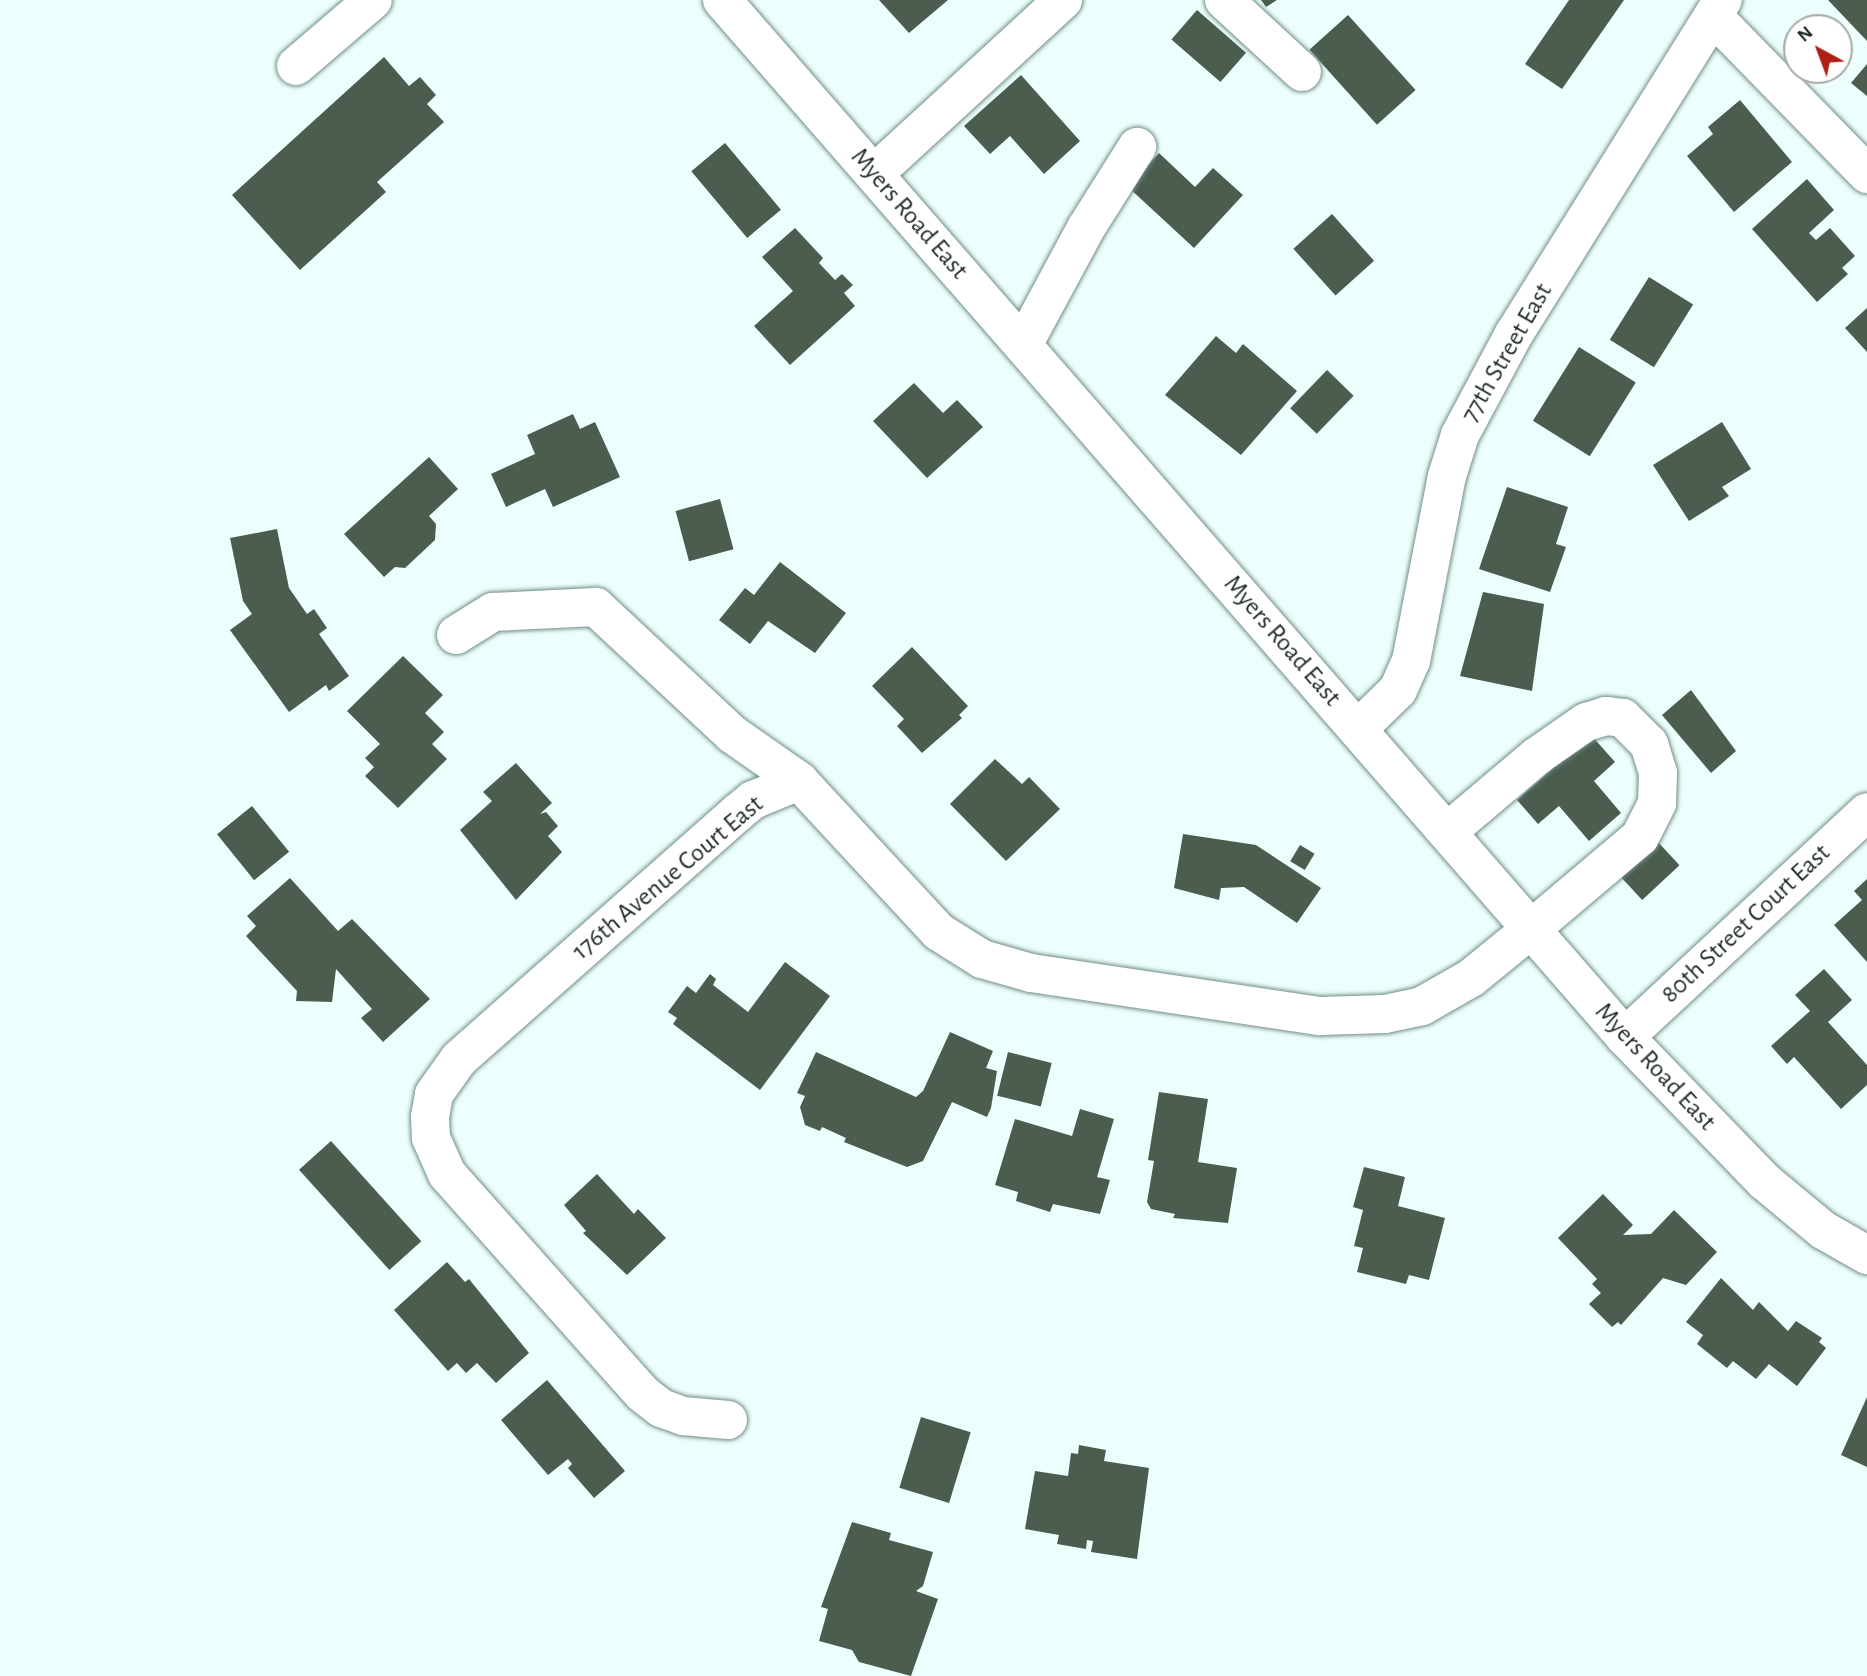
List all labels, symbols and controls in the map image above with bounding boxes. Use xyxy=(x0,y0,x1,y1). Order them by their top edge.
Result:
north arrow xyxy=(1783,14,1853,84)
text: N xyxy=(1794,23,1816,46)
street label: Myers Road East xyxy=(844,142,974,286)
street label: 77th Street East xyxy=(1455,278,1559,428)
street label: Myers Road East xyxy=(1217,569,1347,713)
street label: 176th Avenue Court East xyxy=(566,789,770,967)
street label: 80th Street Court East xyxy=(1655,838,1837,1010)
street label: Myers Road East xyxy=(1588,997,1722,1137)

